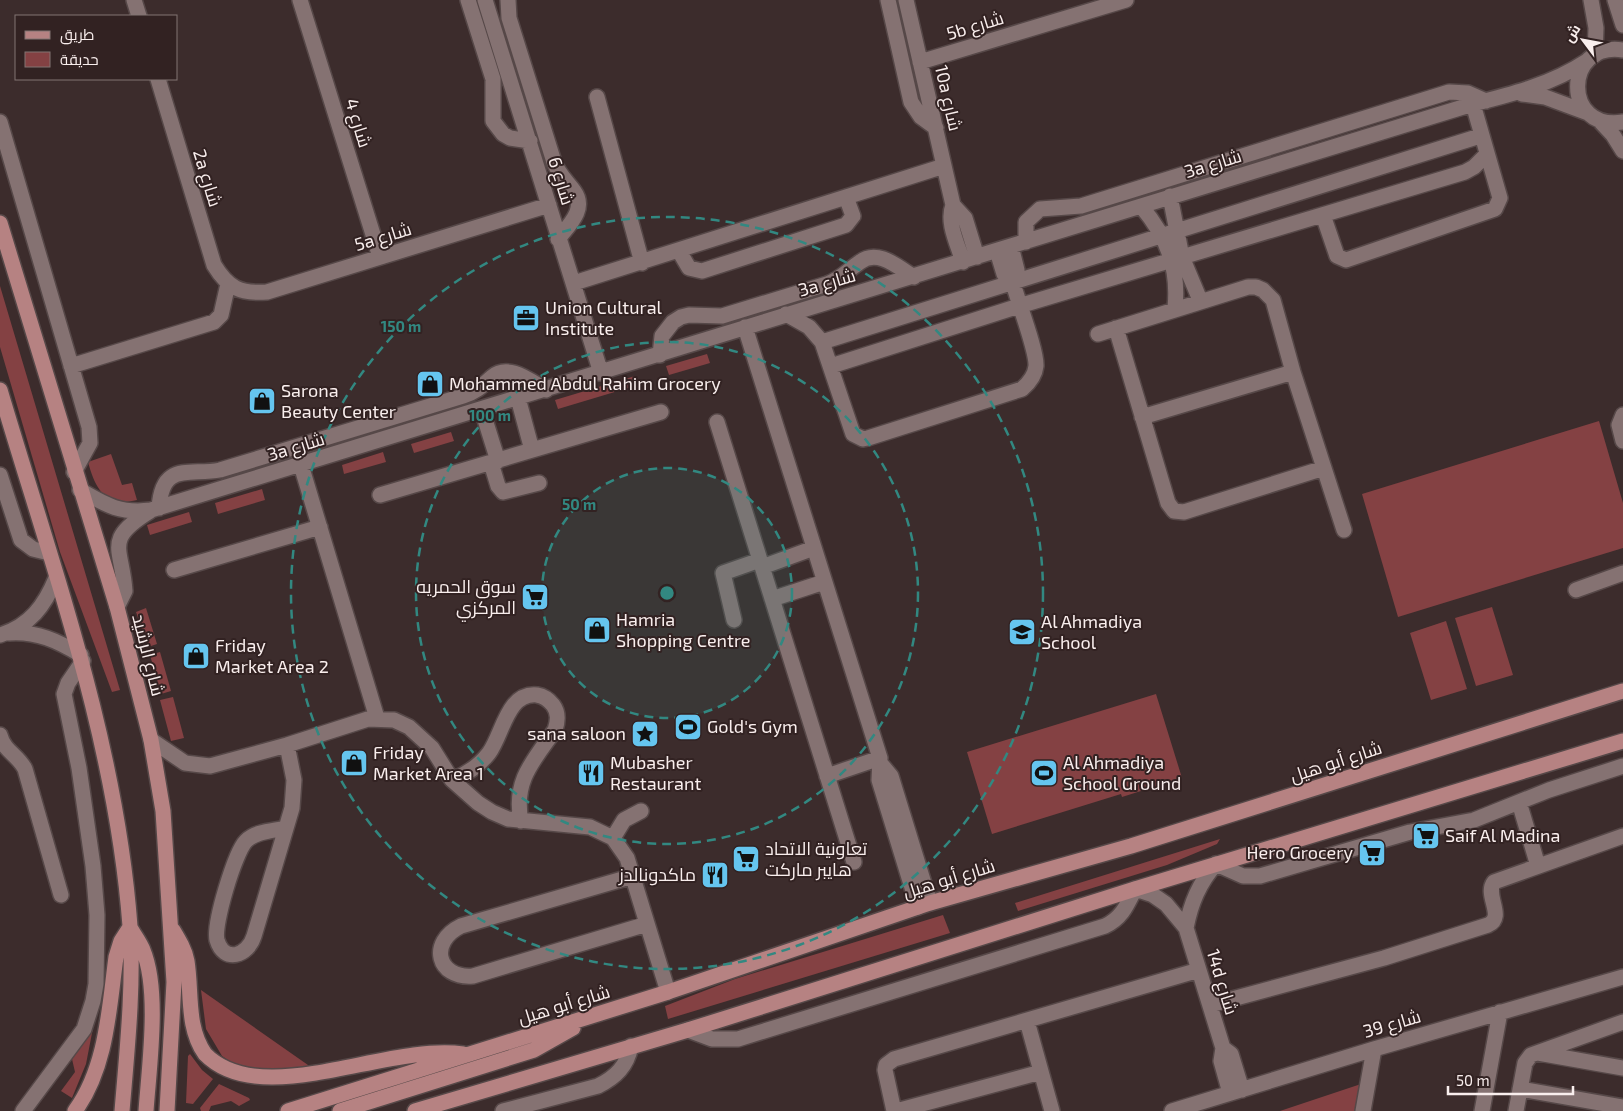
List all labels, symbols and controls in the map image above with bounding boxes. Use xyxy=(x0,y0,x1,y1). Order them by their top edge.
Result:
street label: 5b شارع xyxy=(943,6,1007,46)
legend xyxy=(15,15,178,80)
north arrow xyxy=(1558,15,1608,65)
text: ش xyxy=(1560,21,1584,45)
text: طريق xyxy=(60,25,94,45)
text: حديقة xyxy=(60,50,99,68)
street label: 10a شارع xyxy=(929,63,967,133)
street label: شارع 4 xyxy=(339,96,377,150)
street label: 3a شارع xyxy=(1181,144,1245,184)
street label: 2a شارع xyxy=(187,146,227,210)
street label: شارع 6 xyxy=(542,154,580,208)
street label: 5a شارع xyxy=(352,217,414,257)
street label: 3a شارع xyxy=(795,263,859,303)
place label: Union Cultural Institute xyxy=(545,296,663,339)
office icon: Union Cultural Institute xyxy=(511,303,541,333)
text: 150 m xyxy=(381,317,421,335)
shop icon: Mohammed Abdul Rahim Grocery xyxy=(415,369,445,399)
place label: Mohammed Abdul Rahim Grocery xyxy=(449,372,721,394)
place label: Sarona Beauty Center xyxy=(281,379,396,422)
shop icon: Sarona Beauty Center xyxy=(247,386,277,416)
text: 100 m xyxy=(469,406,511,424)
street label: 3a شارع xyxy=(264,427,328,467)
text: 50 m xyxy=(562,495,596,513)
place label: سوق الحمريه المركزي xyxy=(416,575,516,622)
supermarket icon: سوق الحمريه المركزي xyxy=(520,582,550,612)
centre of rings xyxy=(658,584,676,602)
place label: Hamria Shopping Centre xyxy=(616,608,751,651)
place label: Al Ahmadiya School xyxy=(1041,610,1142,653)
street label: شارع الرشيد xyxy=(126,611,170,699)
shop icon: Hamria Shopping Centre xyxy=(582,615,612,645)
school or university icon: Al Ahmadiya School xyxy=(1007,617,1037,647)
place label: Friday Market Area 2 xyxy=(215,634,329,677)
shop icon: Friday Market Area 2 xyxy=(181,641,211,671)
sports icon: Gold's Gym xyxy=(673,712,703,742)
place label: Gold's Gym xyxy=(707,715,798,737)
place icon: sana saloon xyxy=(630,719,660,749)
place label: sana saloon xyxy=(527,722,626,744)
street label: شارع أبو هيل xyxy=(1287,736,1385,788)
place label: Friday Market Area 1 xyxy=(373,741,484,784)
shop icon: Friday Market Area 1 xyxy=(339,748,369,778)
place label: Mubasher Restaurant xyxy=(610,751,701,794)
place label: Al Ahmadiya School Ground xyxy=(1063,751,1181,794)
restaurant icon: Mubasher Restaurant xyxy=(576,758,606,788)
sports icon: Al Ahmadiya School Ground xyxy=(1029,758,1059,788)
supermarket icon: Saif Al Madina xyxy=(1411,821,1441,851)
place label: Saif Al Madina xyxy=(1445,824,1560,846)
place label: تعاونية الاتحاد هايبر ماركت xyxy=(765,837,867,881)
supermarket icon: Hero Grocery xyxy=(1357,838,1387,868)
place label: Hero Grocery xyxy=(1247,841,1353,863)
supermarket icon: تعاونية الاتحاد هايبر ماركت xyxy=(731,844,761,874)
street label: شارع أبو هيل xyxy=(900,854,998,904)
restaurant icon: ماكدونالدز xyxy=(700,860,730,890)
place label: ماكدونالدز xyxy=(618,863,696,886)
street label: 14d شارع xyxy=(1201,946,1243,1018)
street label: شارع أبو هيل xyxy=(515,980,613,1030)
street label: شارع 39 xyxy=(1360,1004,1424,1044)
scale bar xyxy=(1448,1064,1573,1096)
text: 50 m xyxy=(1456,1071,1490,1089)

